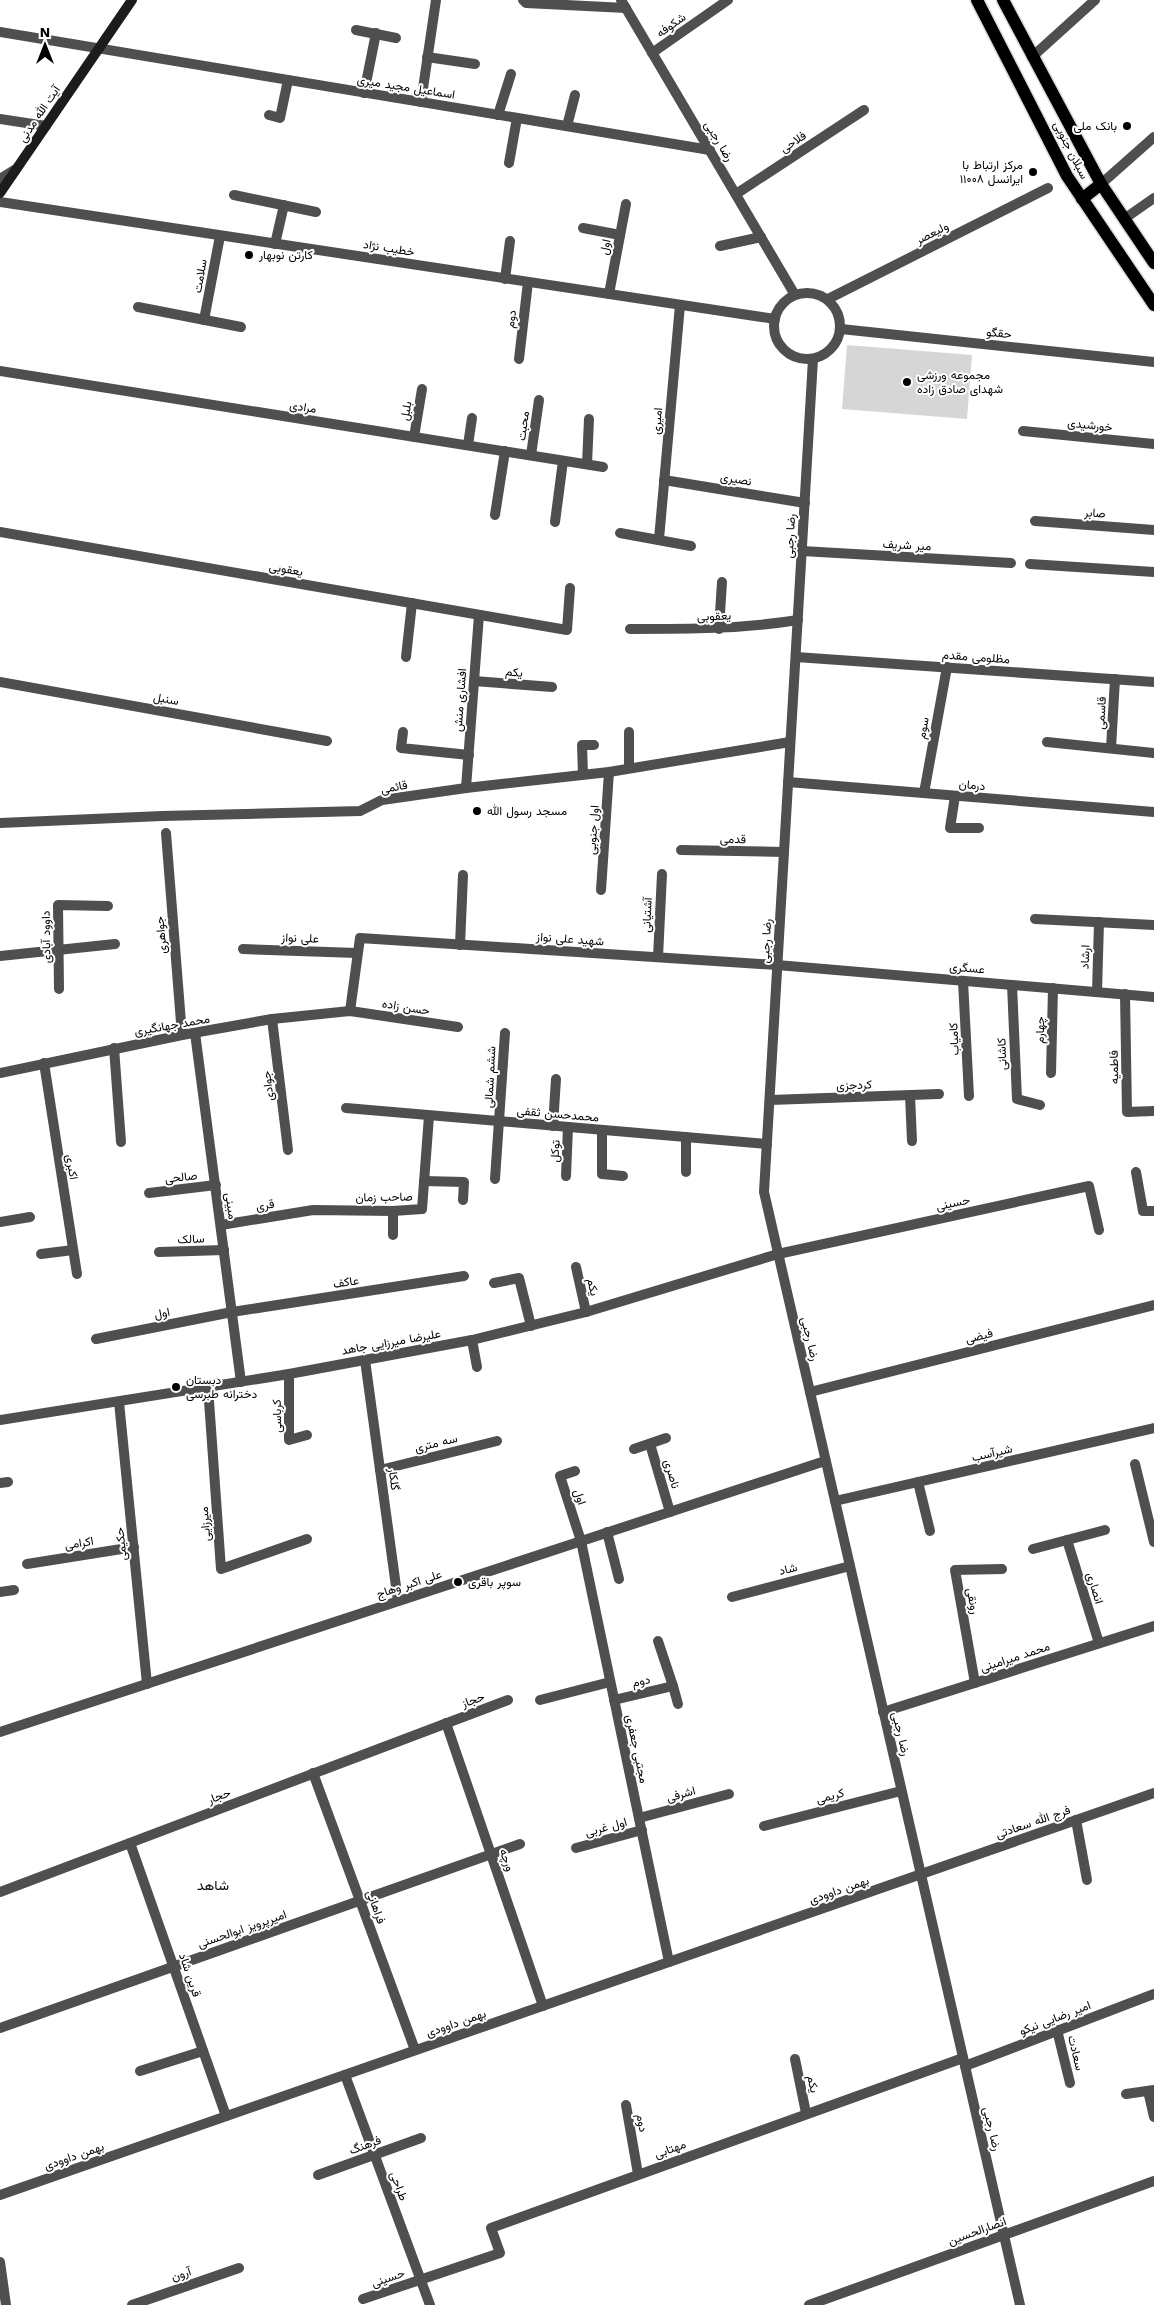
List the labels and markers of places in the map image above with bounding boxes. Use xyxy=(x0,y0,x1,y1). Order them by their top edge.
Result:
place label: بانک ملی xyxy=(1074,119,1117,134)
marker: بانک ملی xyxy=(1121,120,1133,132)
place label: مرکز ارتباط با ایرانسل ۱۱۰۰۸ xyxy=(960,158,1023,187)
marker: مرکز ارتباط با ایرانسل ۱۱۰۰۸ xyxy=(1027,166,1039,178)
place label: کارتن نوبهار xyxy=(258,248,313,263)
marker: کارتن نوبهار xyxy=(243,249,255,261)
place label: مجموعه ورزشی شهدای صادق زاده xyxy=(917,368,1003,397)
marker: مجموعه ورزشی شهدای صادق زاده xyxy=(901,376,913,388)
place label: مسجد رسول الله xyxy=(487,804,567,819)
marker: مسجد رسول الله xyxy=(471,805,483,817)
place label: دبستان دخترانه طبرسی xyxy=(186,1373,258,1402)
marker: دبستان دخترانه طبرسی xyxy=(170,1381,182,1393)
place label: سوپر باقری xyxy=(468,1575,521,1590)
marker: سوپر باقری xyxy=(452,1576,464,1588)

